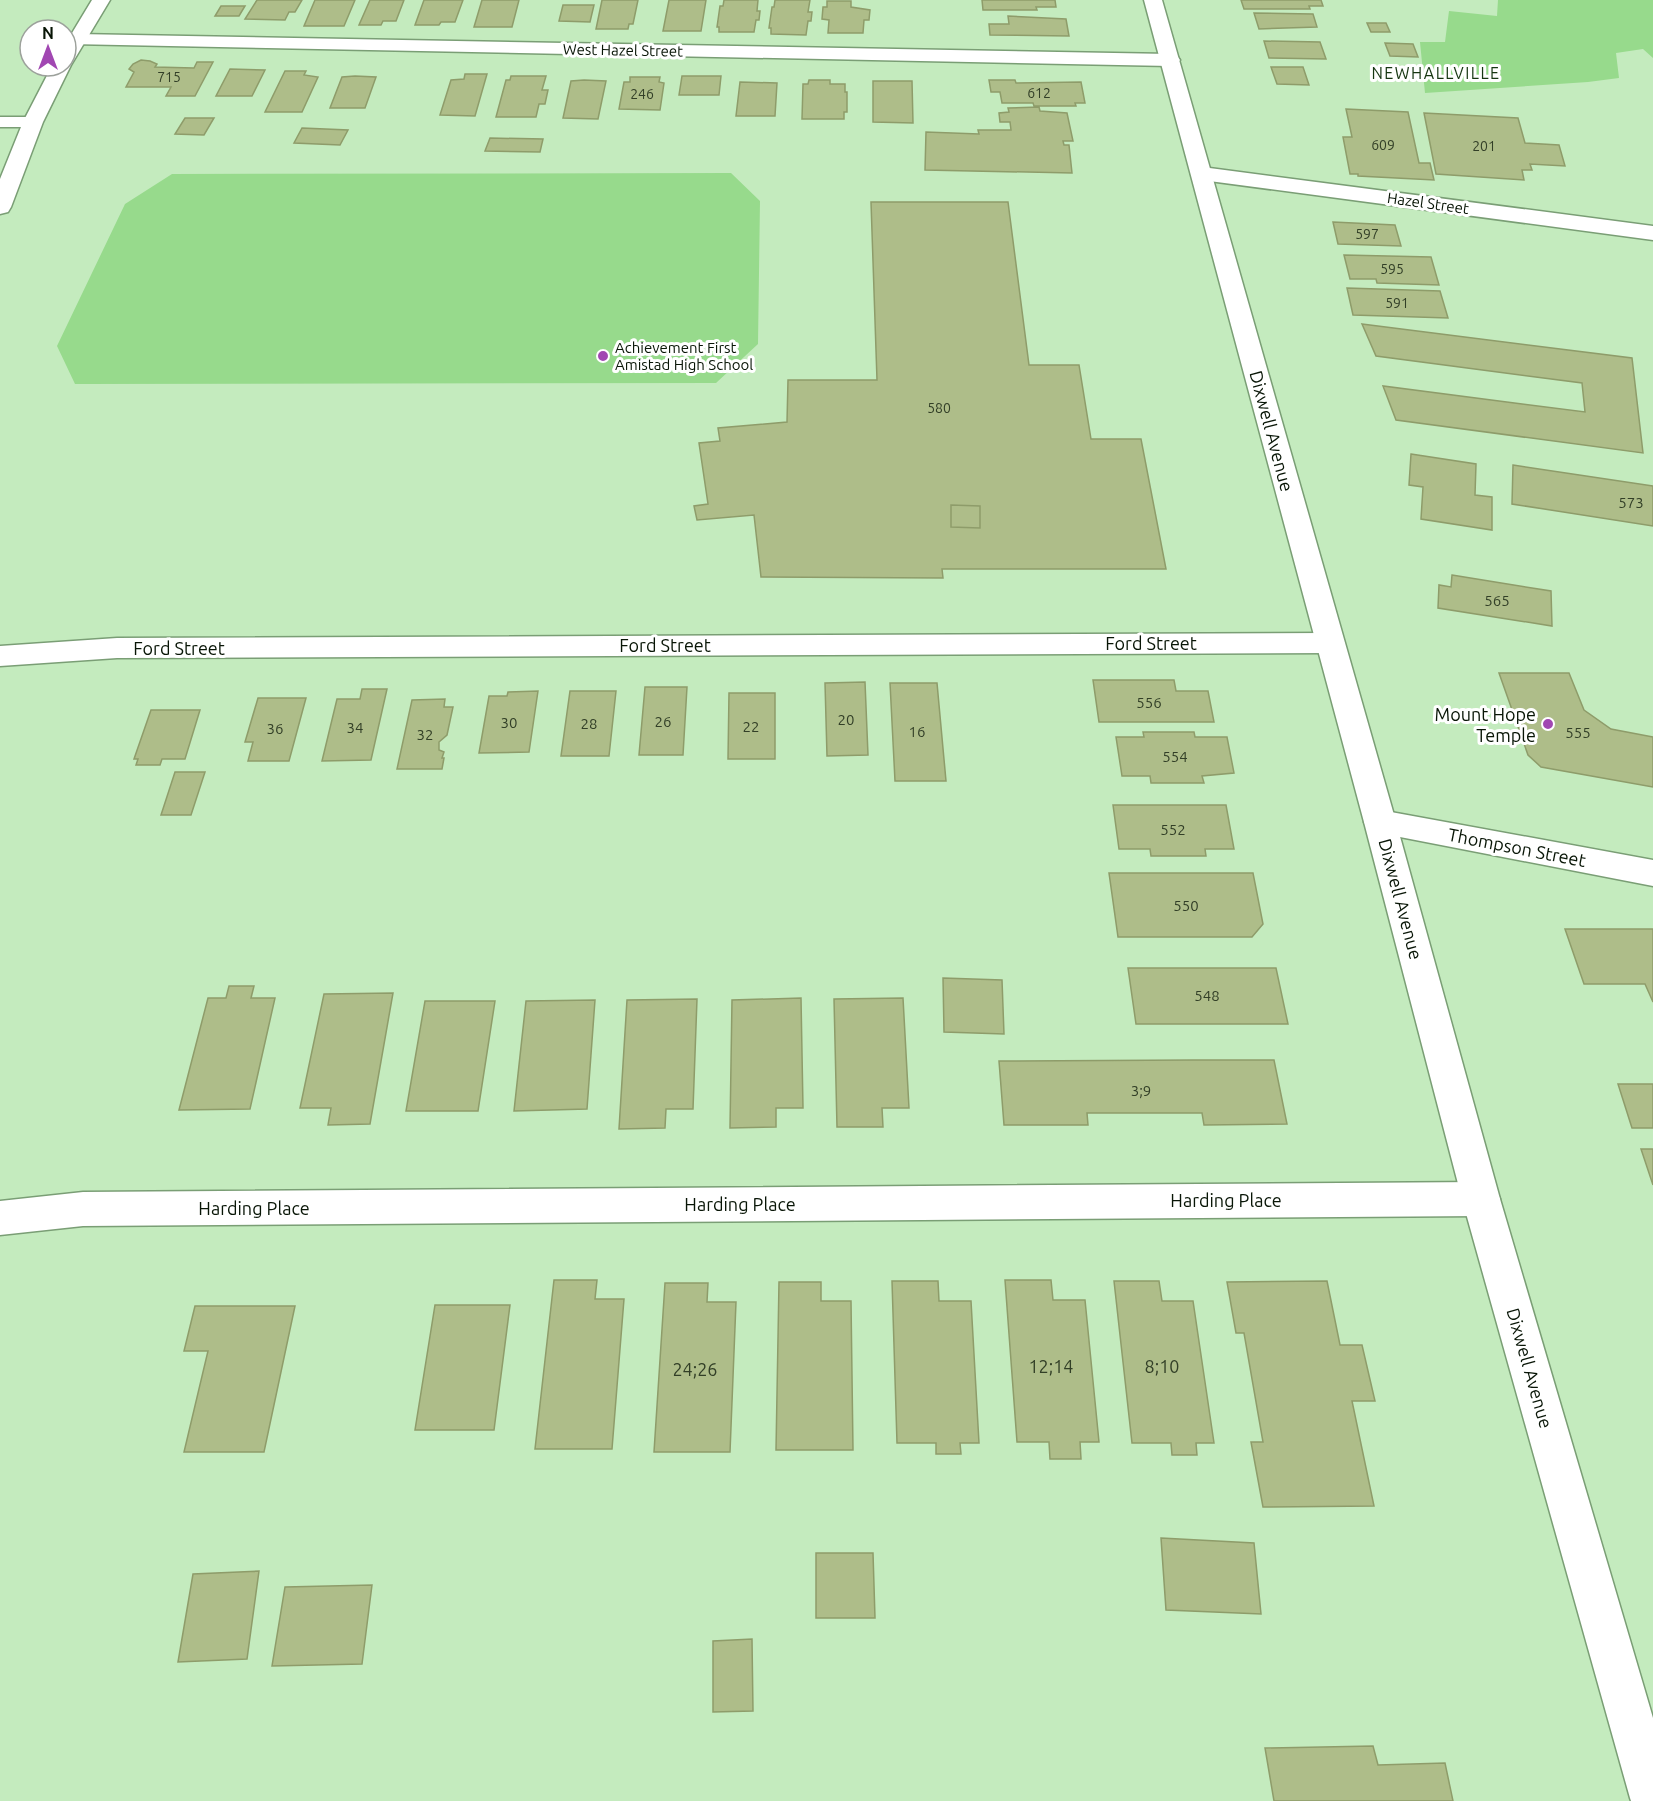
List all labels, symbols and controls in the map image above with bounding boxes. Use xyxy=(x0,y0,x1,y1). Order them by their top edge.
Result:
north arrow xyxy=(18,18,78,78)
text: N xyxy=(42,24,54,42)
street label: West Hazel Street xyxy=(563,40,683,60)
district label: NEWHALLVILLE xyxy=(1371,64,1501,82)
house number: 715 xyxy=(157,69,181,85)
house number: 612 xyxy=(1027,85,1051,101)
house number: 246 xyxy=(630,86,654,102)
house number: 609 xyxy=(1371,137,1395,153)
house number: 201 xyxy=(1472,138,1496,154)
street label: Hazel Street xyxy=(1386,189,1470,217)
house number: 597 xyxy=(1355,226,1379,242)
house number: 595 xyxy=(1380,261,1404,277)
house number: 591 xyxy=(1385,295,1409,311)
place label: Achievement First Amistad High School xyxy=(615,339,753,373)
marker: Achievement First Amistad High School xyxy=(596,349,610,363)
street label: Dixwell Avenue xyxy=(1246,368,1298,494)
house number: 580 xyxy=(927,400,951,416)
house number: 573 xyxy=(1618,494,1644,511)
house number: 565 xyxy=(1484,592,1510,609)
street label: Ford Street xyxy=(1105,633,1197,653)
street label: Ford Street xyxy=(619,635,711,655)
street label: Ford Street xyxy=(133,638,225,658)
house number: 556 xyxy=(1136,694,1162,711)
place label: Mount Hope Temple xyxy=(1435,704,1536,745)
house number: 20 xyxy=(838,711,854,728)
house number: 26 xyxy=(655,713,671,730)
house number: 30 xyxy=(501,714,517,731)
house number: 28 xyxy=(581,715,597,732)
marker: Mount Hope Temple xyxy=(1541,717,1555,731)
house number: 22 xyxy=(743,718,759,735)
house number: 34 xyxy=(347,719,363,736)
house number: 36 xyxy=(267,720,283,737)
house number: 16 xyxy=(909,723,925,740)
house number: 555 xyxy=(1565,724,1591,741)
house number: 32 xyxy=(417,726,433,743)
house number: 554 xyxy=(1162,748,1188,765)
house number: 552 xyxy=(1160,821,1186,838)
street label: Thompson Street xyxy=(1446,824,1588,870)
street label: Dixwell Avenue xyxy=(1375,836,1427,962)
house number: 550 xyxy=(1173,897,1199,914)
house number: 548 xyxy=(1194,987,1220,1004)
house number: 3;9 xyxy=(1131,1082,1151,1099)
street label: Harding Place xyxy=(1170,1190,1282,1210)
street label: Harding Place xyxy=(684,1194,796,1214)
street label: Harding Place xyxy=(198,1198,310,1218)
street label: Dixwell Avenue xyxy=(1503,1306,1557,1430)
house number: 12;14 xyxy=(1028,1356,1074,1376)
house number: 8;10 xyxy=(1145,1356,1179,1376)
house number: 24;26 xyxy=(672,1359,718,1379)

